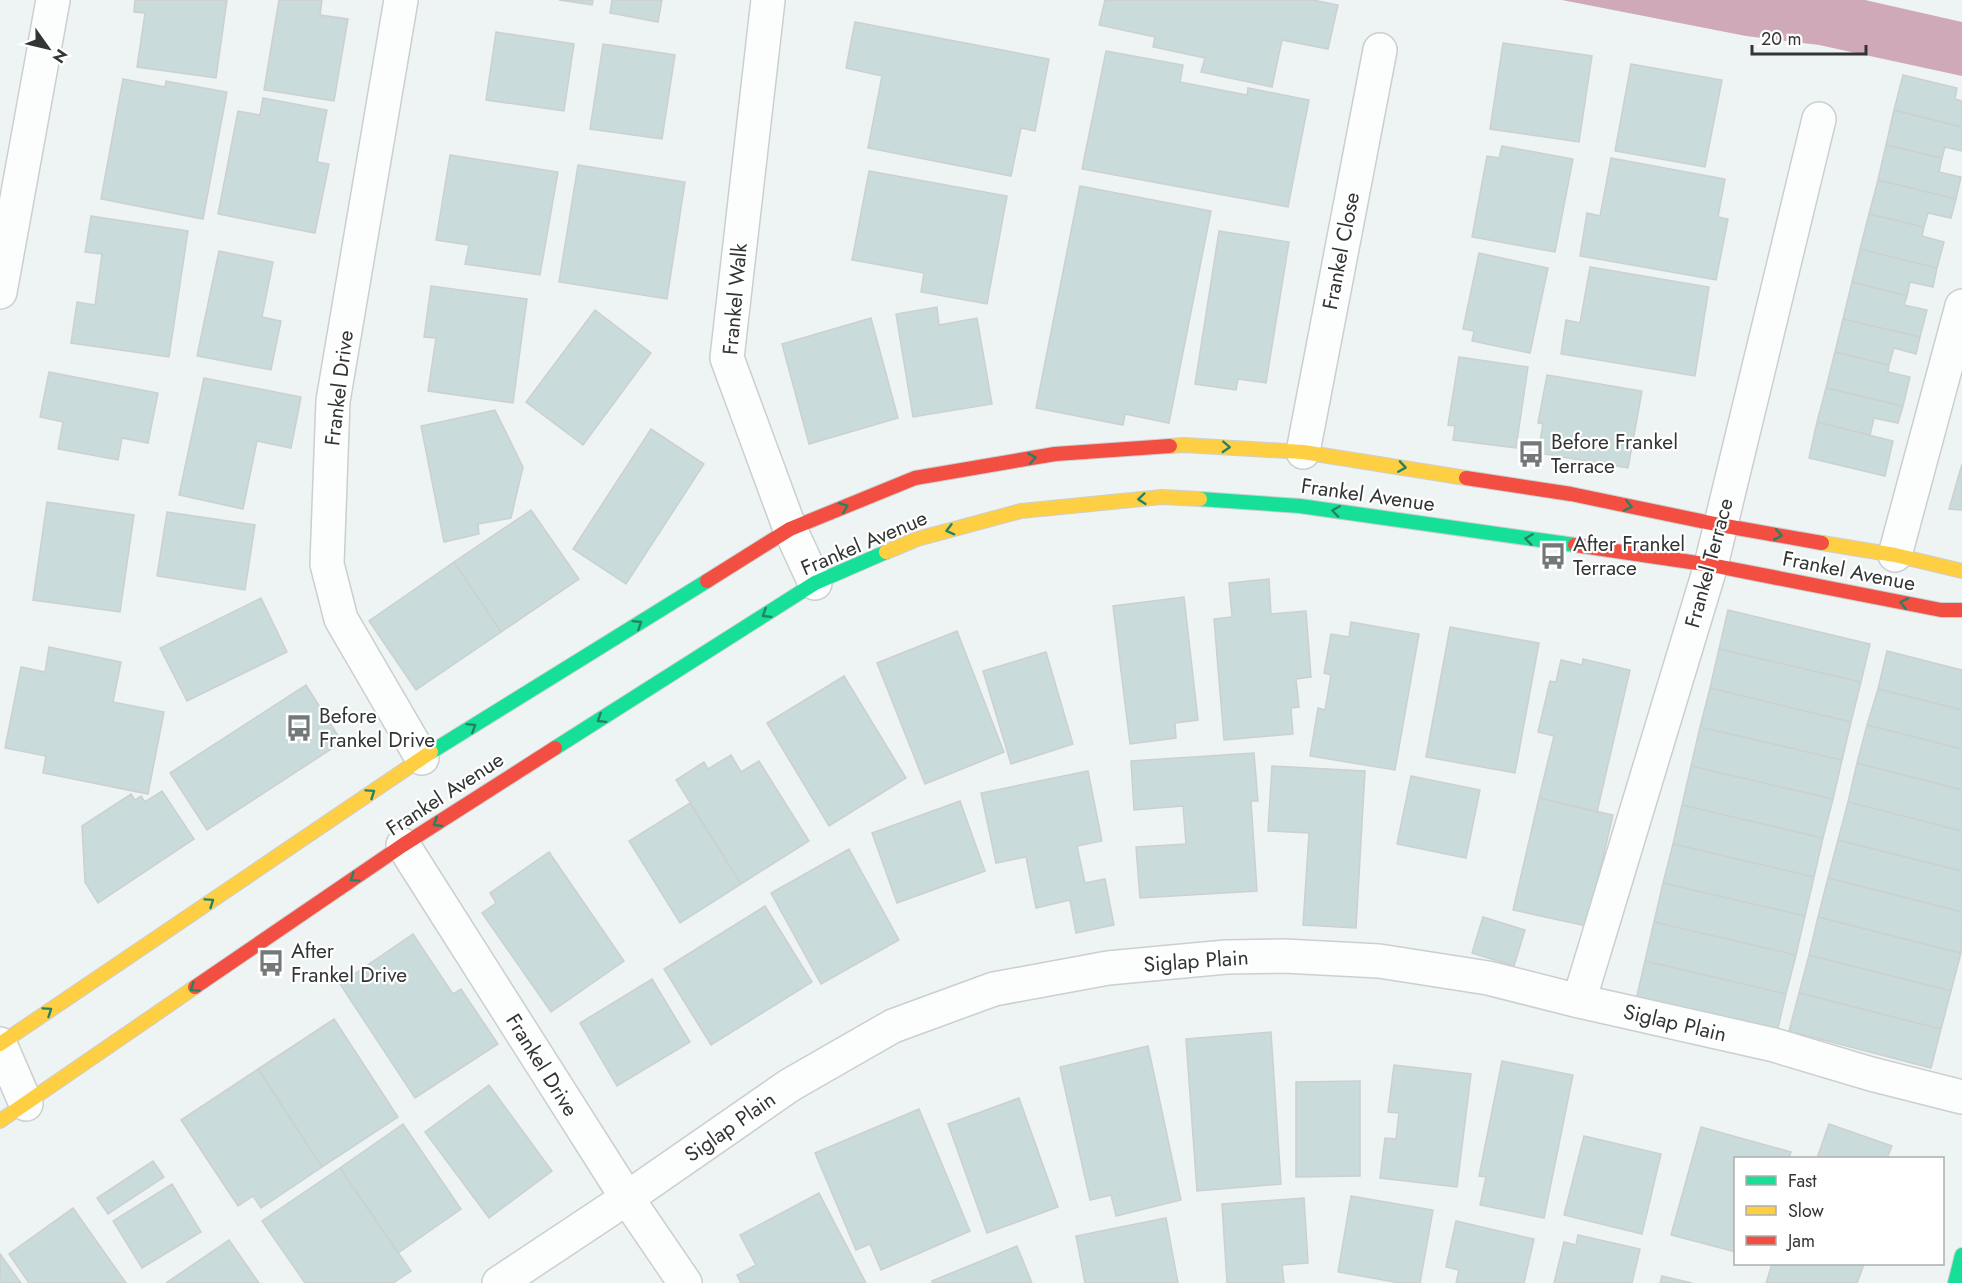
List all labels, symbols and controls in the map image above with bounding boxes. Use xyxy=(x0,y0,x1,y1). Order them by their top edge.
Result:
north arrow xyxy=(18,18,78,78)
scale bar xyxy=(1752,18,1866,56)
text: 20 m xyxy=(1761,26,1801,52)
text: N xyxy=(47,44,73,68)
street label: Frankel Close xyxy=(1315,189,1367,312)
street label: Frankel Walk xyxy=(715,241,755,356)
street label: Frankel Drive xyxy=(317,328,361,447)
place label: Before Frankel Terrace xyxy=(1551,427,1678,481)
bus stop icon: Before Frankel Terrace xyxy=(1516,439,1546,469)
one-way arrow xyxy=(1222,441,1231,454)
one-way arrow xyxy=(1027,452,1037,464)
one-way arrow xyxy=(1397,461,1406,473)
street label: Frankel Avenue xyxy=(1299,471,1437,519)
one-way arrow xyxy=(1137,492,1146,505)
street label: Frankel Terrace xyxy=(1677,495,1741,631)
one-way arrow xyxy=(1623,499,1633,512)
one-way arrow xyxy=(838,502,849,514)
street label: Frankel Avenue xyxy=(796,503,932,583)
one-way arrow xyxy=(1331,505,1340,517)
one-way arrow xyxy=(945,523,955,536)
one-way arrow xyxy=(1772,528,1782,541)
place label: After Frankel Terrace xyxy=(1573,529,1685,583)
one-way arrow xyxy=(1524,533,1533,545)
bus stop icon: After Frankel Terrace xyxy=(1538,541,1568,571)
street label: Frankel Avenue xyxy=(1780,543,1918,599)
one-way arrow xyxy=(1900,597,1910,610)
one-way arrow xyxy=(762,607,773,618)
one-way arrow xyxy=(631,620,642,631)
place label: Before Frankel Drive xyxy=(319,701,435,755)
one-way arrow xyxy=(597,711,608,722)
bus stop icon: Before Frankel Drive xyxy=(284,713,314,743)
one-way arrow xyxy=(465,723,476,734)
street label: Frankel Avenue xyxy=(380,745,510,843)
one-way arrow xyxy=(365,789,376,800)
one-way arrow xyxy=(433,816,444,827)
one-way arrow xyxy=(350,871,361,882)
one-way arrow xyxy=(203,898,214,909)
place label: After Frankel Drive xyxy=(291,936,407,990)
street label: Siglap Plain xyxy=(1143,942,1249,980)
bus stop icon: After Frankel Drive xyxy=(256,948,286,978)
one-way arrow xyxy=(189,981,200,992)
street label: Siglap Plain xyxy=(1620,997,1730,1049)
one-way arrow xyxy=(42,1007,53,1018)
street label: Frankel Drive xyxy=(499,1008,586,1122)
street label: Siglap Plain xyxy=(678,1085,782,1169)
legend xyxy=(1734,1157,1944,1265)
text: Fast xyxy=(1788,1168,1817,1194)
text: Slow xyxy=(1788,1198,1825,1224)
text: Jam xyxy=(1786,1228,1815,1254)

